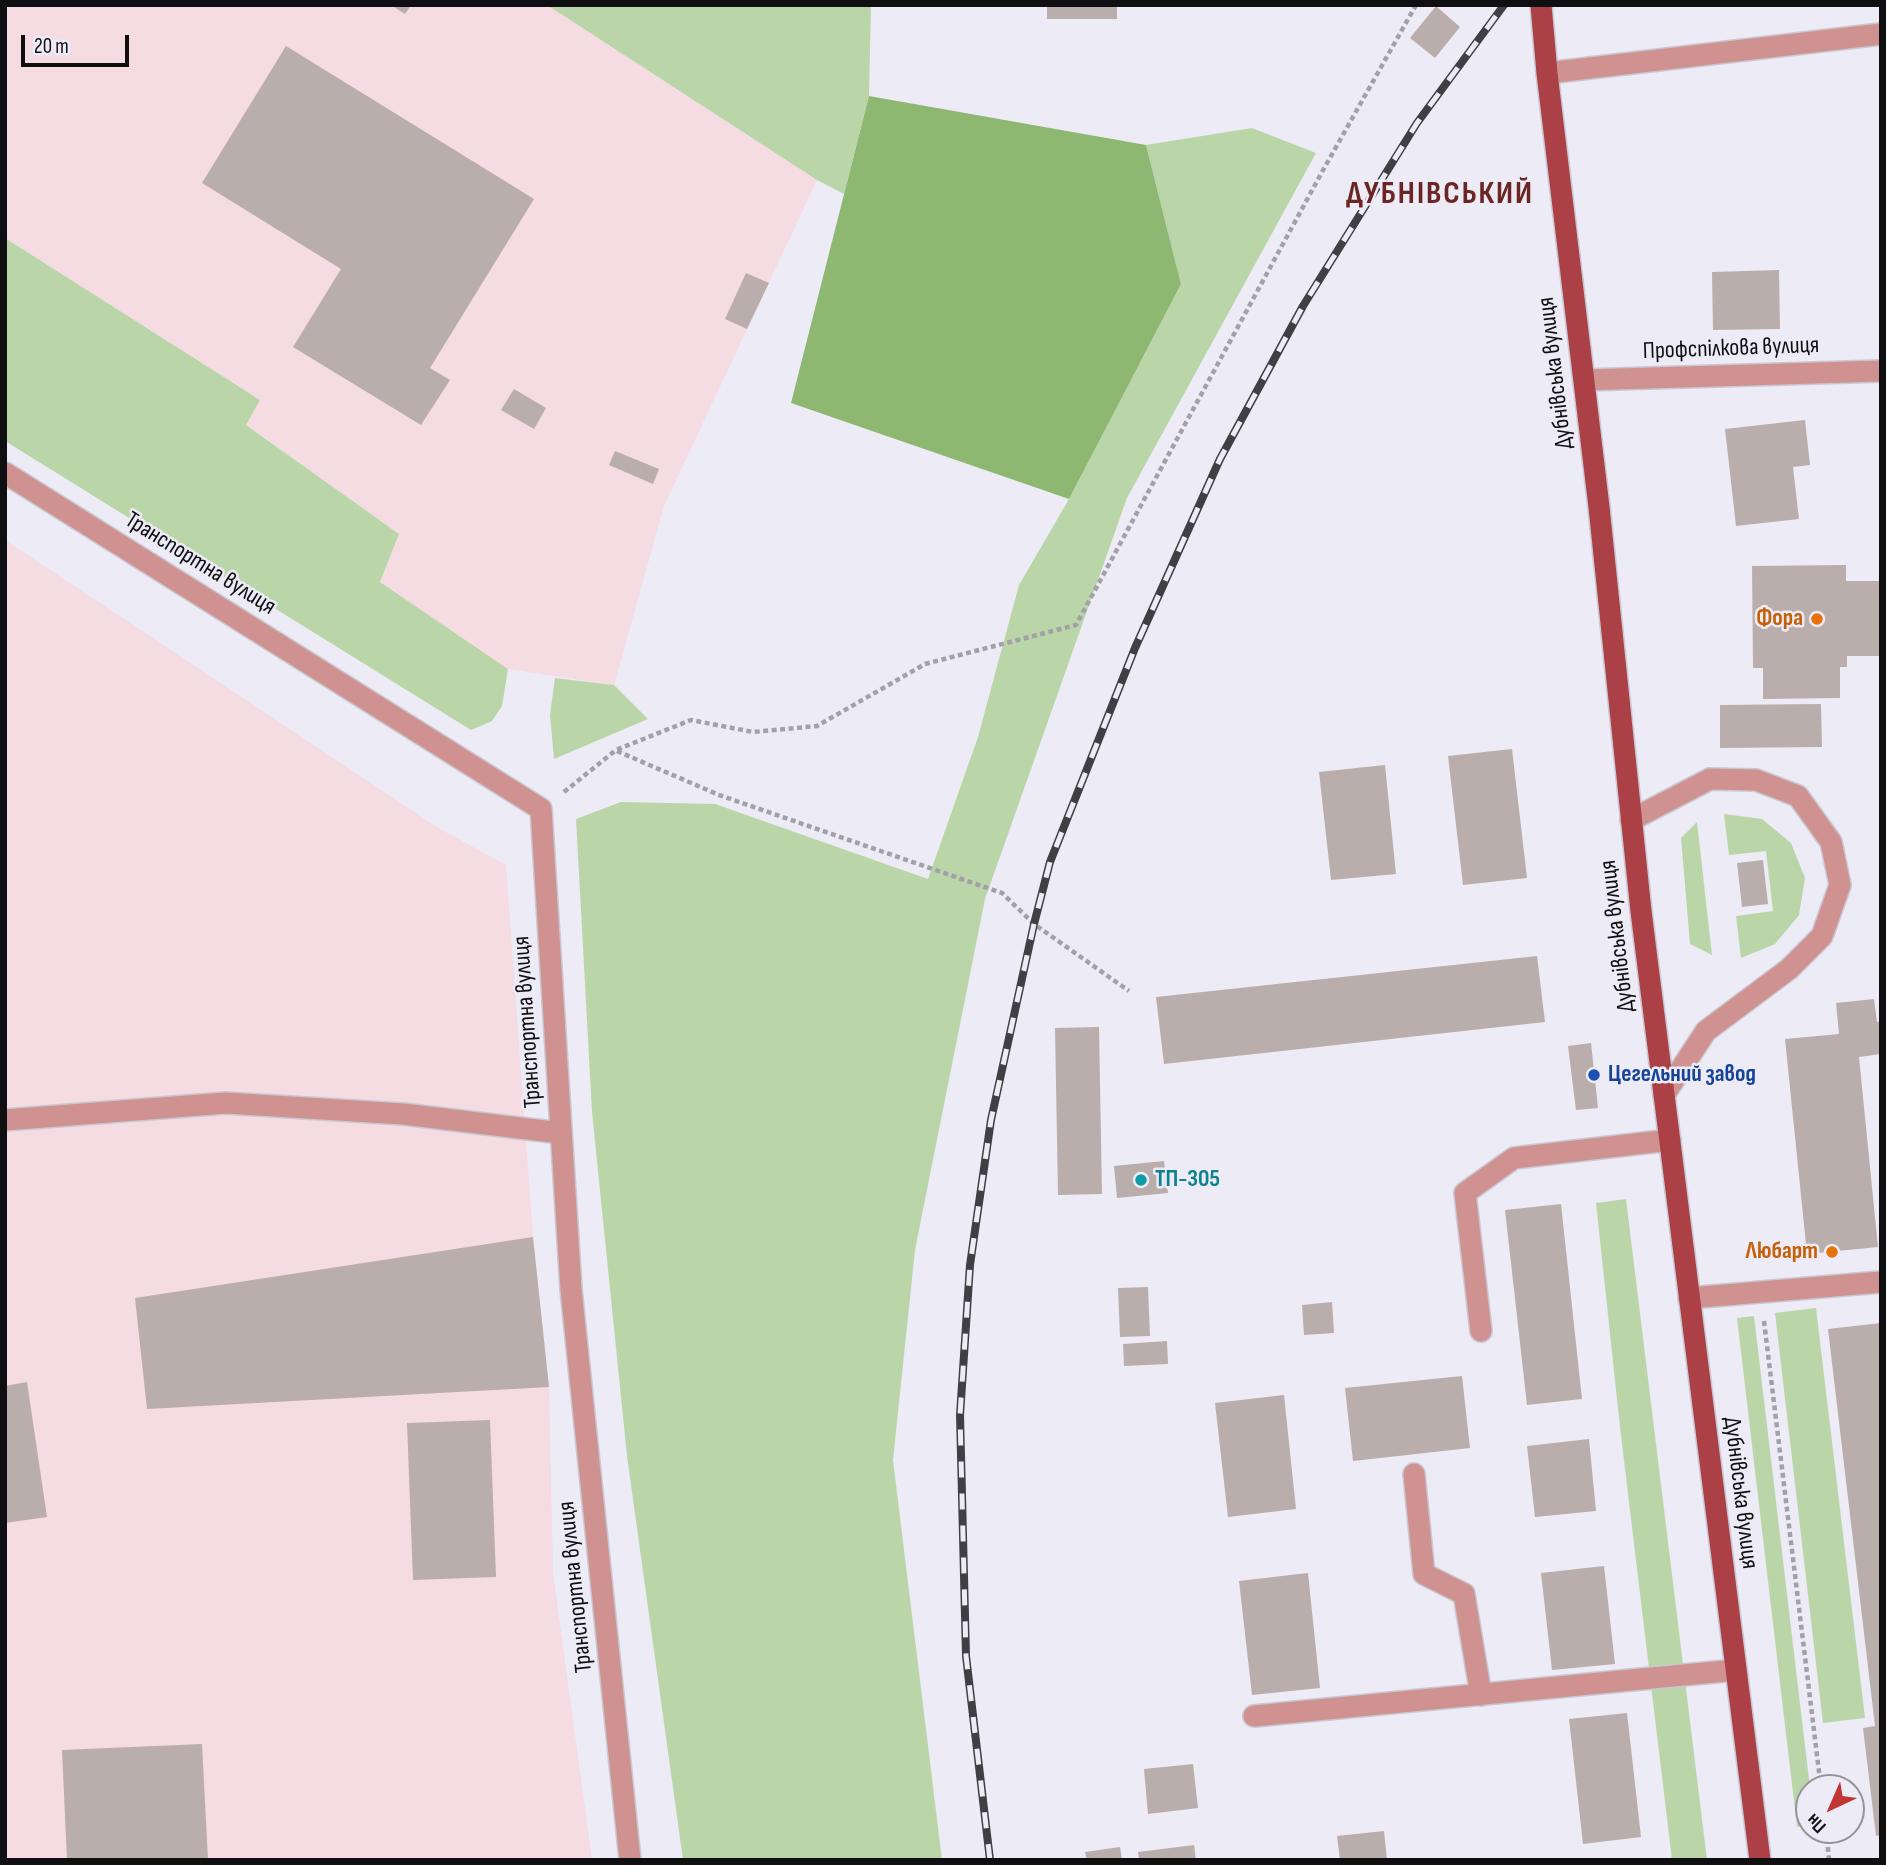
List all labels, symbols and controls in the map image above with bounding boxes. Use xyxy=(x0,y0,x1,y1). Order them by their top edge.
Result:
scale bar xyxy=(24,21,133,65)
text: 20 m xyxy=(34,34,69,59)
district label: ДУБНІВСЬКИЙ xyxy=(1347,176,1533,214)
street label: Дубнівська вулиця xyxy=(1532,295,1580,451)
street label: Профспілкова вулиця xyxy=(1642,332,1820,366)
street label: Транспортна вулиця xyxy=(119,506,281,622)
place label: Фора xyxy=(1756,605,1803,633)
marker: Фора xyxy=(1809,611,1825,627)
street label: Дубнівська вулиця xyxy=(1594,858,1642,1014)
street label: Транспортна вулиця xyxy=(508,935,548,1109)
place label: Цегельний завод xyxy=(1608,1061,1756,1089)
marker: Цегельний завод xyxy=(1586,1067,1602,1083)
place label: ТП-305 xyxy=(1155,1166,1220,1194)
marker: ТП-305 xyxy=(1133,1172,1149,1188)
place label: Любарт xyxy=(1745,1238,1818,1266)
marker: Любарт xyxy=(1824,1244,1840,1260)
street label: Дубнівська вулиця xyxy=(1716,1415,1764,1571)
street label: Транспортна вулиця xyxy=(553,1500,599,1674)
north arrow xyxy=(1795,1774,1865,1844)
text: Пн xyxy=(1802,1808,1831,1838)

